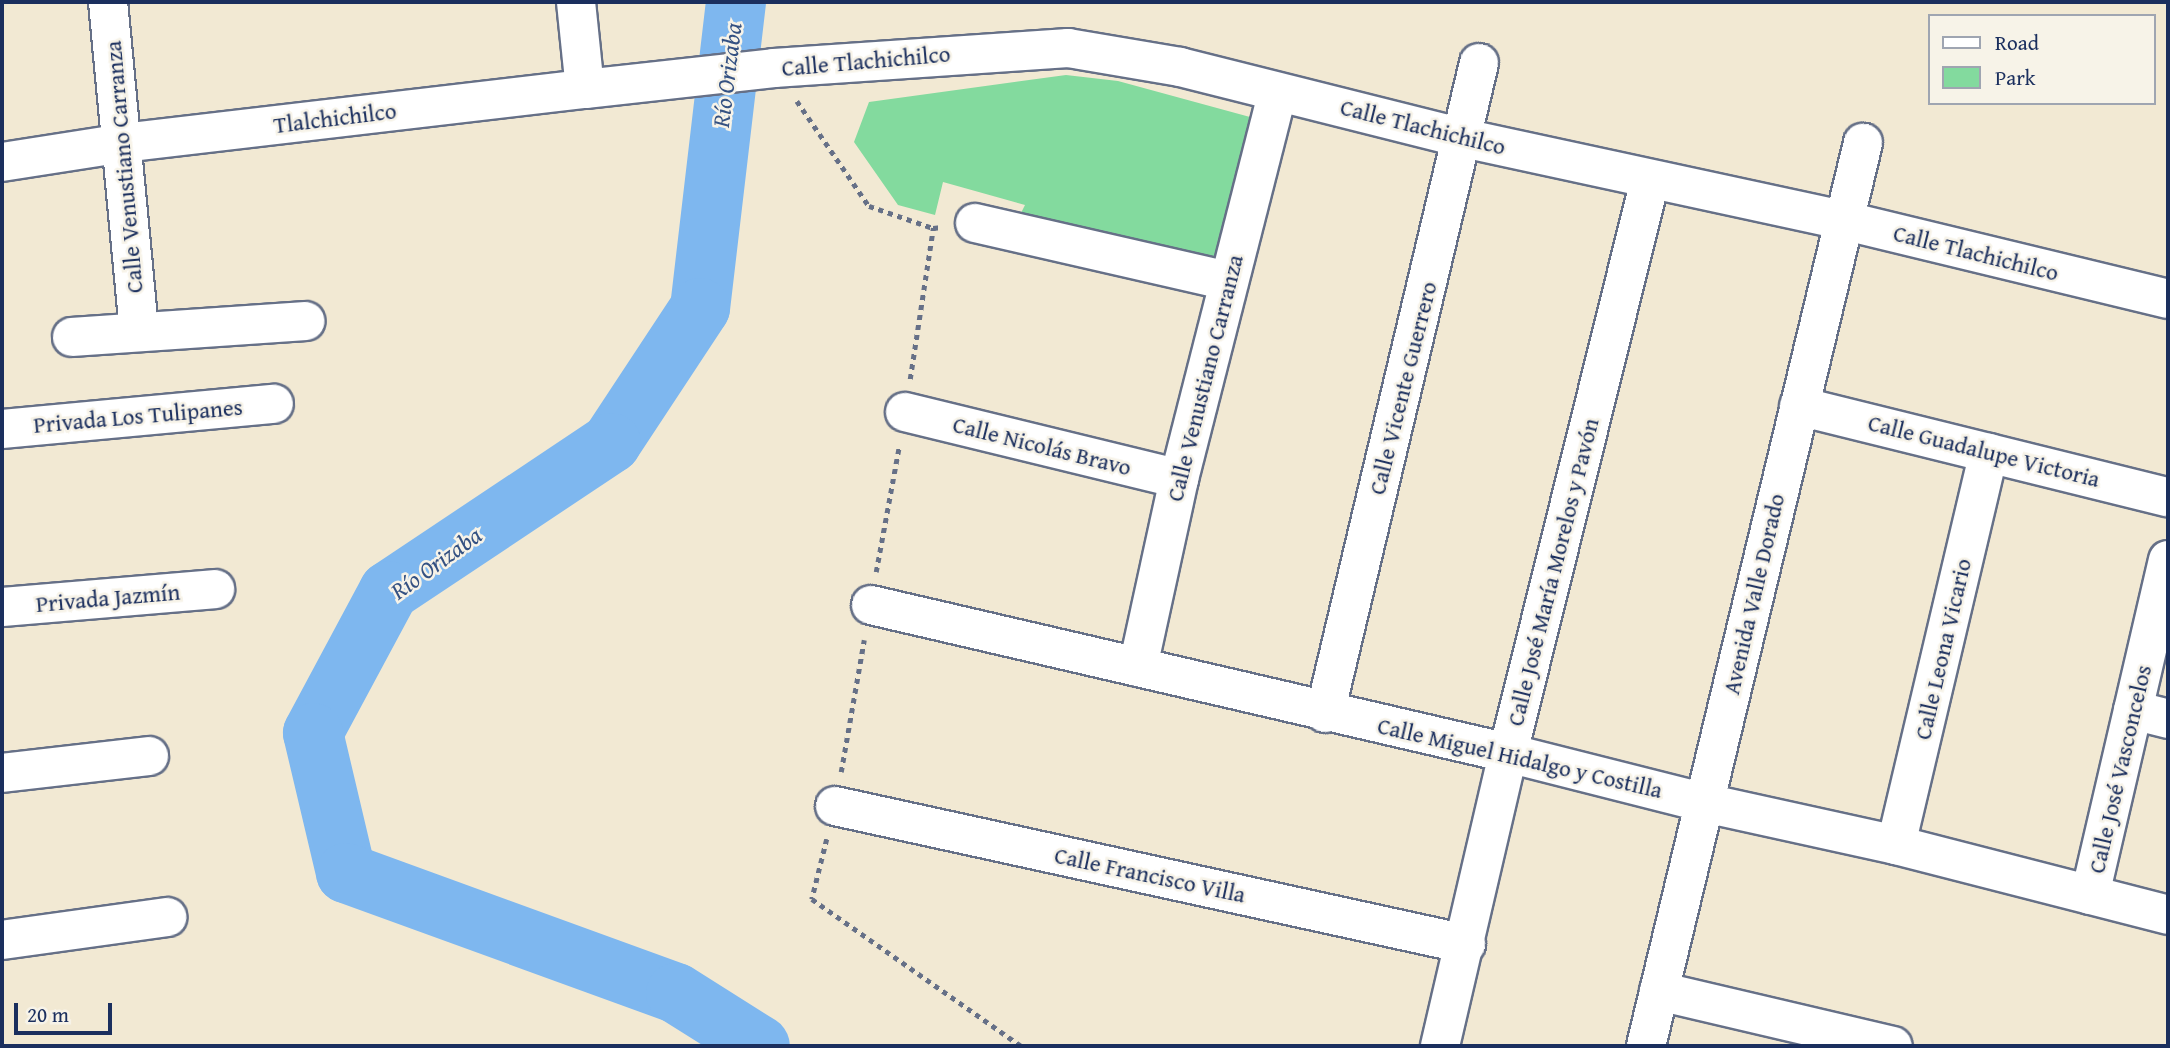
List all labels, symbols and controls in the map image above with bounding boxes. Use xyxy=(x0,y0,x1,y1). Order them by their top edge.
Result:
legend xyxy=(1928,14,2156,105)
water label: Río Orizaba xyxy=(706,21,748,129)
text: Road xyxy=(1995,27,2039,58)
street label: Calle Venustiano Carranza xyxy=(99,40,149,294)
street label: Calle Tlachichilco xyxy=(781,40,951,82)
text: Park xyxy=(1995,62,2036,93)
street label: Calle Tlachichilco xyxy=(1338,93,1508,161)
street label: Tlalchichilco xyxy=(272,97,398,139)
street label: Calle Tlachichilco xyxy=(1891,219,2061,287)
street label: Calle Venustiano Carranza xyxy=(1161,252,1249,504)
street label: Calle Vicente Guerrero xyxy=(1363,279,1443,497)
street label: Privada Los Tulipanes xyxy=(32,393,244,439)
street label: Calle Guadalupe Victoria xyxy=(1865,409,2103,493)
street label: Calle Nicolás Bravo xyxy=(950,411,1134,481)
street label: Calle José María Morelos y Pavón xyxy=(1501,415,1605,729)
street label: Avenida Valle Dorado xyxy=(1717,491,1791,697)
water label: Río Orizaba xyxy=(385,520,487,606)
street label: Calle Leona Vicario xyxy=(1909,556,1977,742)
street label: Privada Jazmín xyxy=(35,578,181,618)
street label: Calle José Vasconcelos xyxy=(2083,662,2157,876)
street label: Calle Miguel Hidalgo y Costilla xyxy=(1375,712,1665,804)
street label: Calle Francisco Villa xyxy=(1052,841,1248,909)
scale bar xyxy=(18,988,116,1032)
text: 20 m xyxy=(27,999,69,1030)

